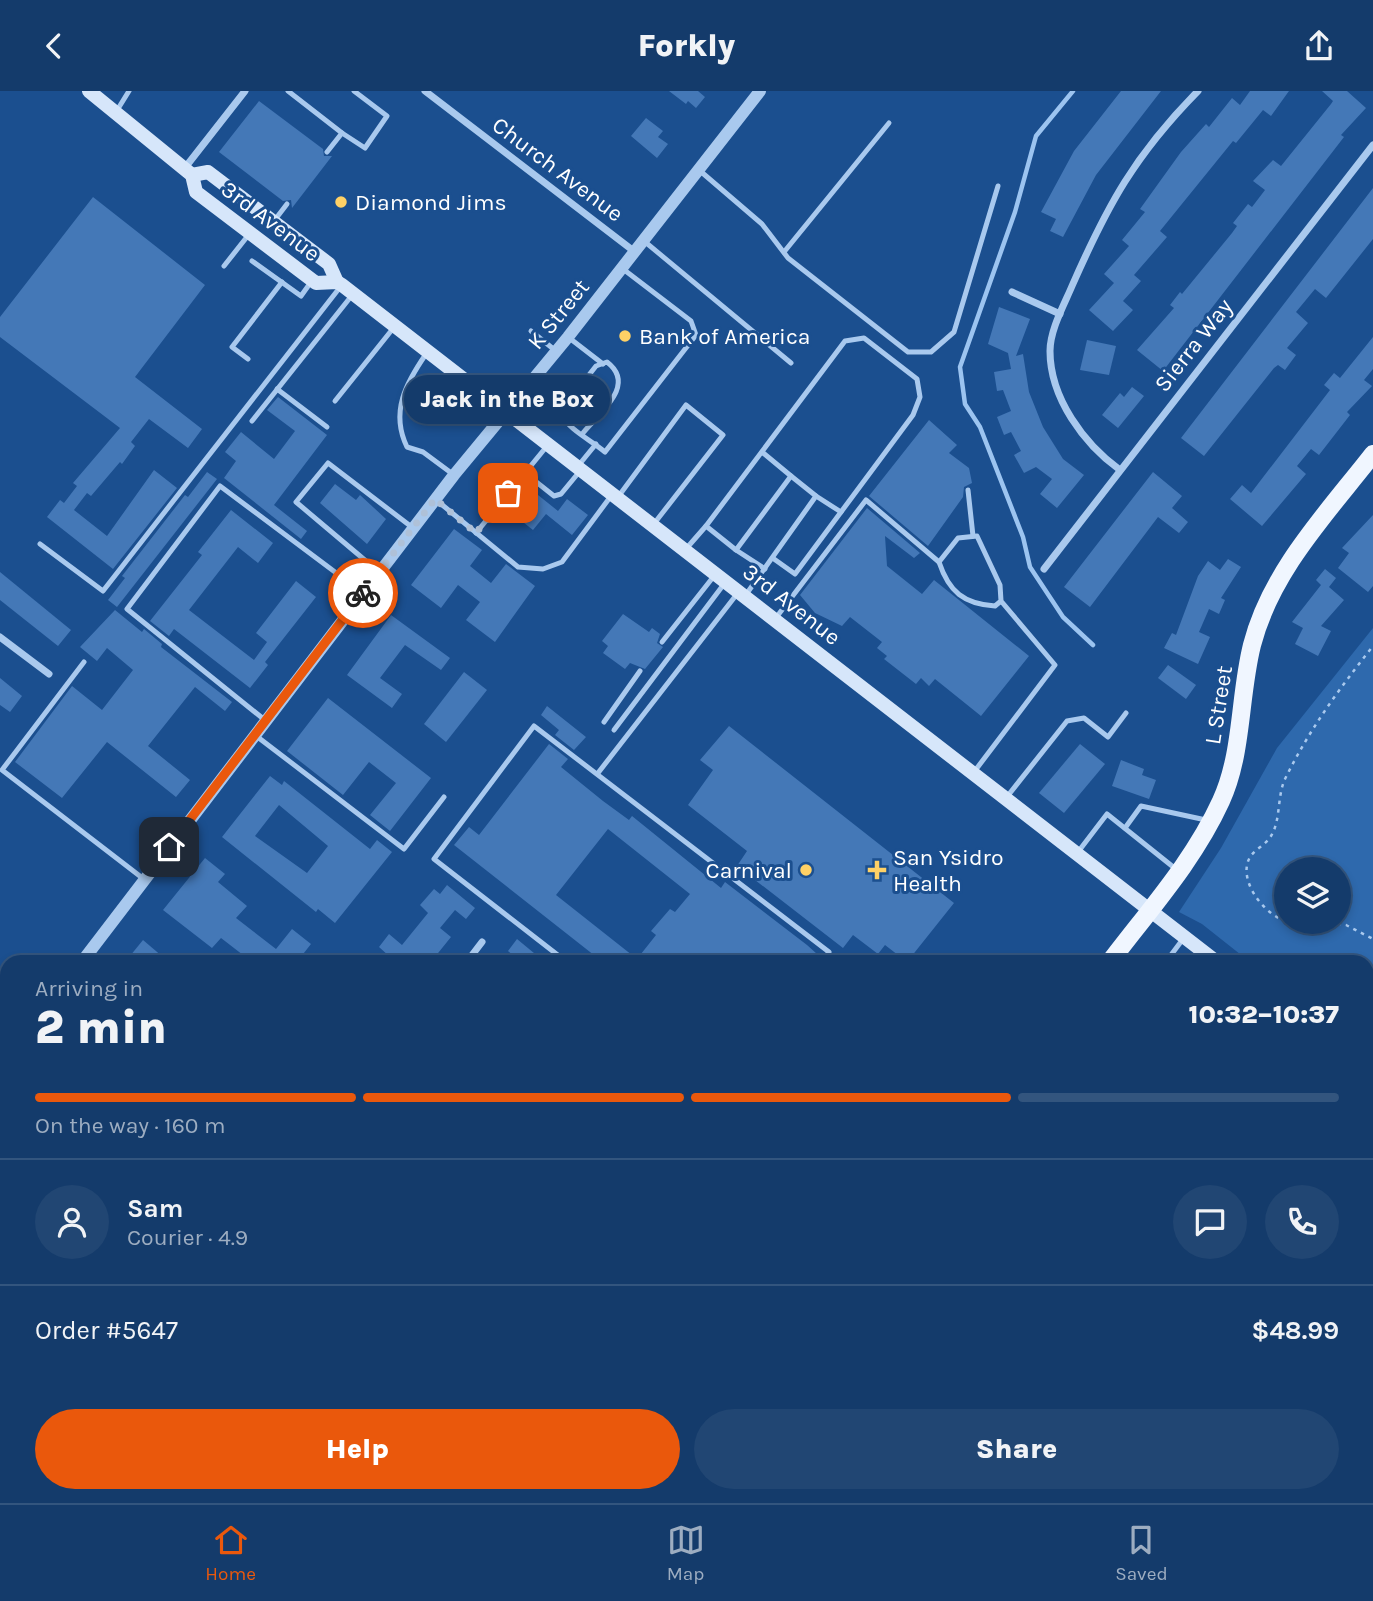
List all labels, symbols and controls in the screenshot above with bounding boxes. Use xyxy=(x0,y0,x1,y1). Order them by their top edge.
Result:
icon: back xyxy=(35,27,73,65)
text: Forkly xyxy=(638,27,735,64)
icon: share xyxy=(1300,27,1338,65)
street label: Church Avenue xyxy=(487,111,629,227)
street label: 3rd Avenue xyxy=(216,176,325,267)
place label: Diamond Jims xyxy=(355,189,507,216)
marker: Diamond Jims xyxy=(333,194,349,210)
street label: K Street xyxy=(522,273,595,355)
street label: Sierra Way xyxy=(1149,293,1238,397)
place label: Bank of America xyxy=(639,323,810,350)
marker: Bank of America xyxy=(617,328,633,344)
callout: Jack in the Box xyxy=(405,374,611,423)
text: Jack in the Box xyxy=(420,386,594,413)
pin xyxy=(478,463,538,523)
icon: bag xyxy=(489,474,527,512)
courier xyxy=(328,558,398,628)
street label: 3rd Avenue xyxy=(737,558,846,651)
icon: bike xyxy=(344,574,382,612)
street label: L Street xyxy=(1199,663,1238,746)
pin xyxy=(139,817,199,877)
icon: home xyxy=(150,828,188,866)
place label: San Ysidro Health xyxy=(893,844,1003,897)
place label: Carnival xyxy=(706,857,792,884)
map controls xyxy=(1274,857,1351,934)
button: layers xyxy=(1274,857,1351,934)
marker: San Ysidro Health xyxy=(867,860,887,880)
marker: Carnival xyxy=(798,862,814,878)
text: Arriving in xyxy=(35,975,143,1002)
text: 10:32–10:37 xyxy=(1189,999,1339,1030)
text: 2 min xyxy=(35,1001,167,1055)
text: On the way · 160 m xyxy=(35,1112,225,1139)
button: person xyxy=(35,1185,109,1259)
button: chat xyxy=(1173,1185,1247,1259)
button: phone xyxy=(1265,1185,1339,1259)
text: Sam xyxy=(127,1193,183,1224)
text: Courier · 4.9 xyxy=(127,1224,248,1251)
text: Order #5647 xyxy=(35,1315,178,1346)
text: $48.99 xyxy=(1251,1315,1339,1346)
button: Help xyxy=(35,1409,680,1489)
button: Share xyxy=(694,1409,1339,1489)
tab: Home xyxy=(205,1521,256,1585)
tab: Map xyxy=(667,1521,705,1585)
tab: Saved xyxy=(1115,1521,1168,1585)

